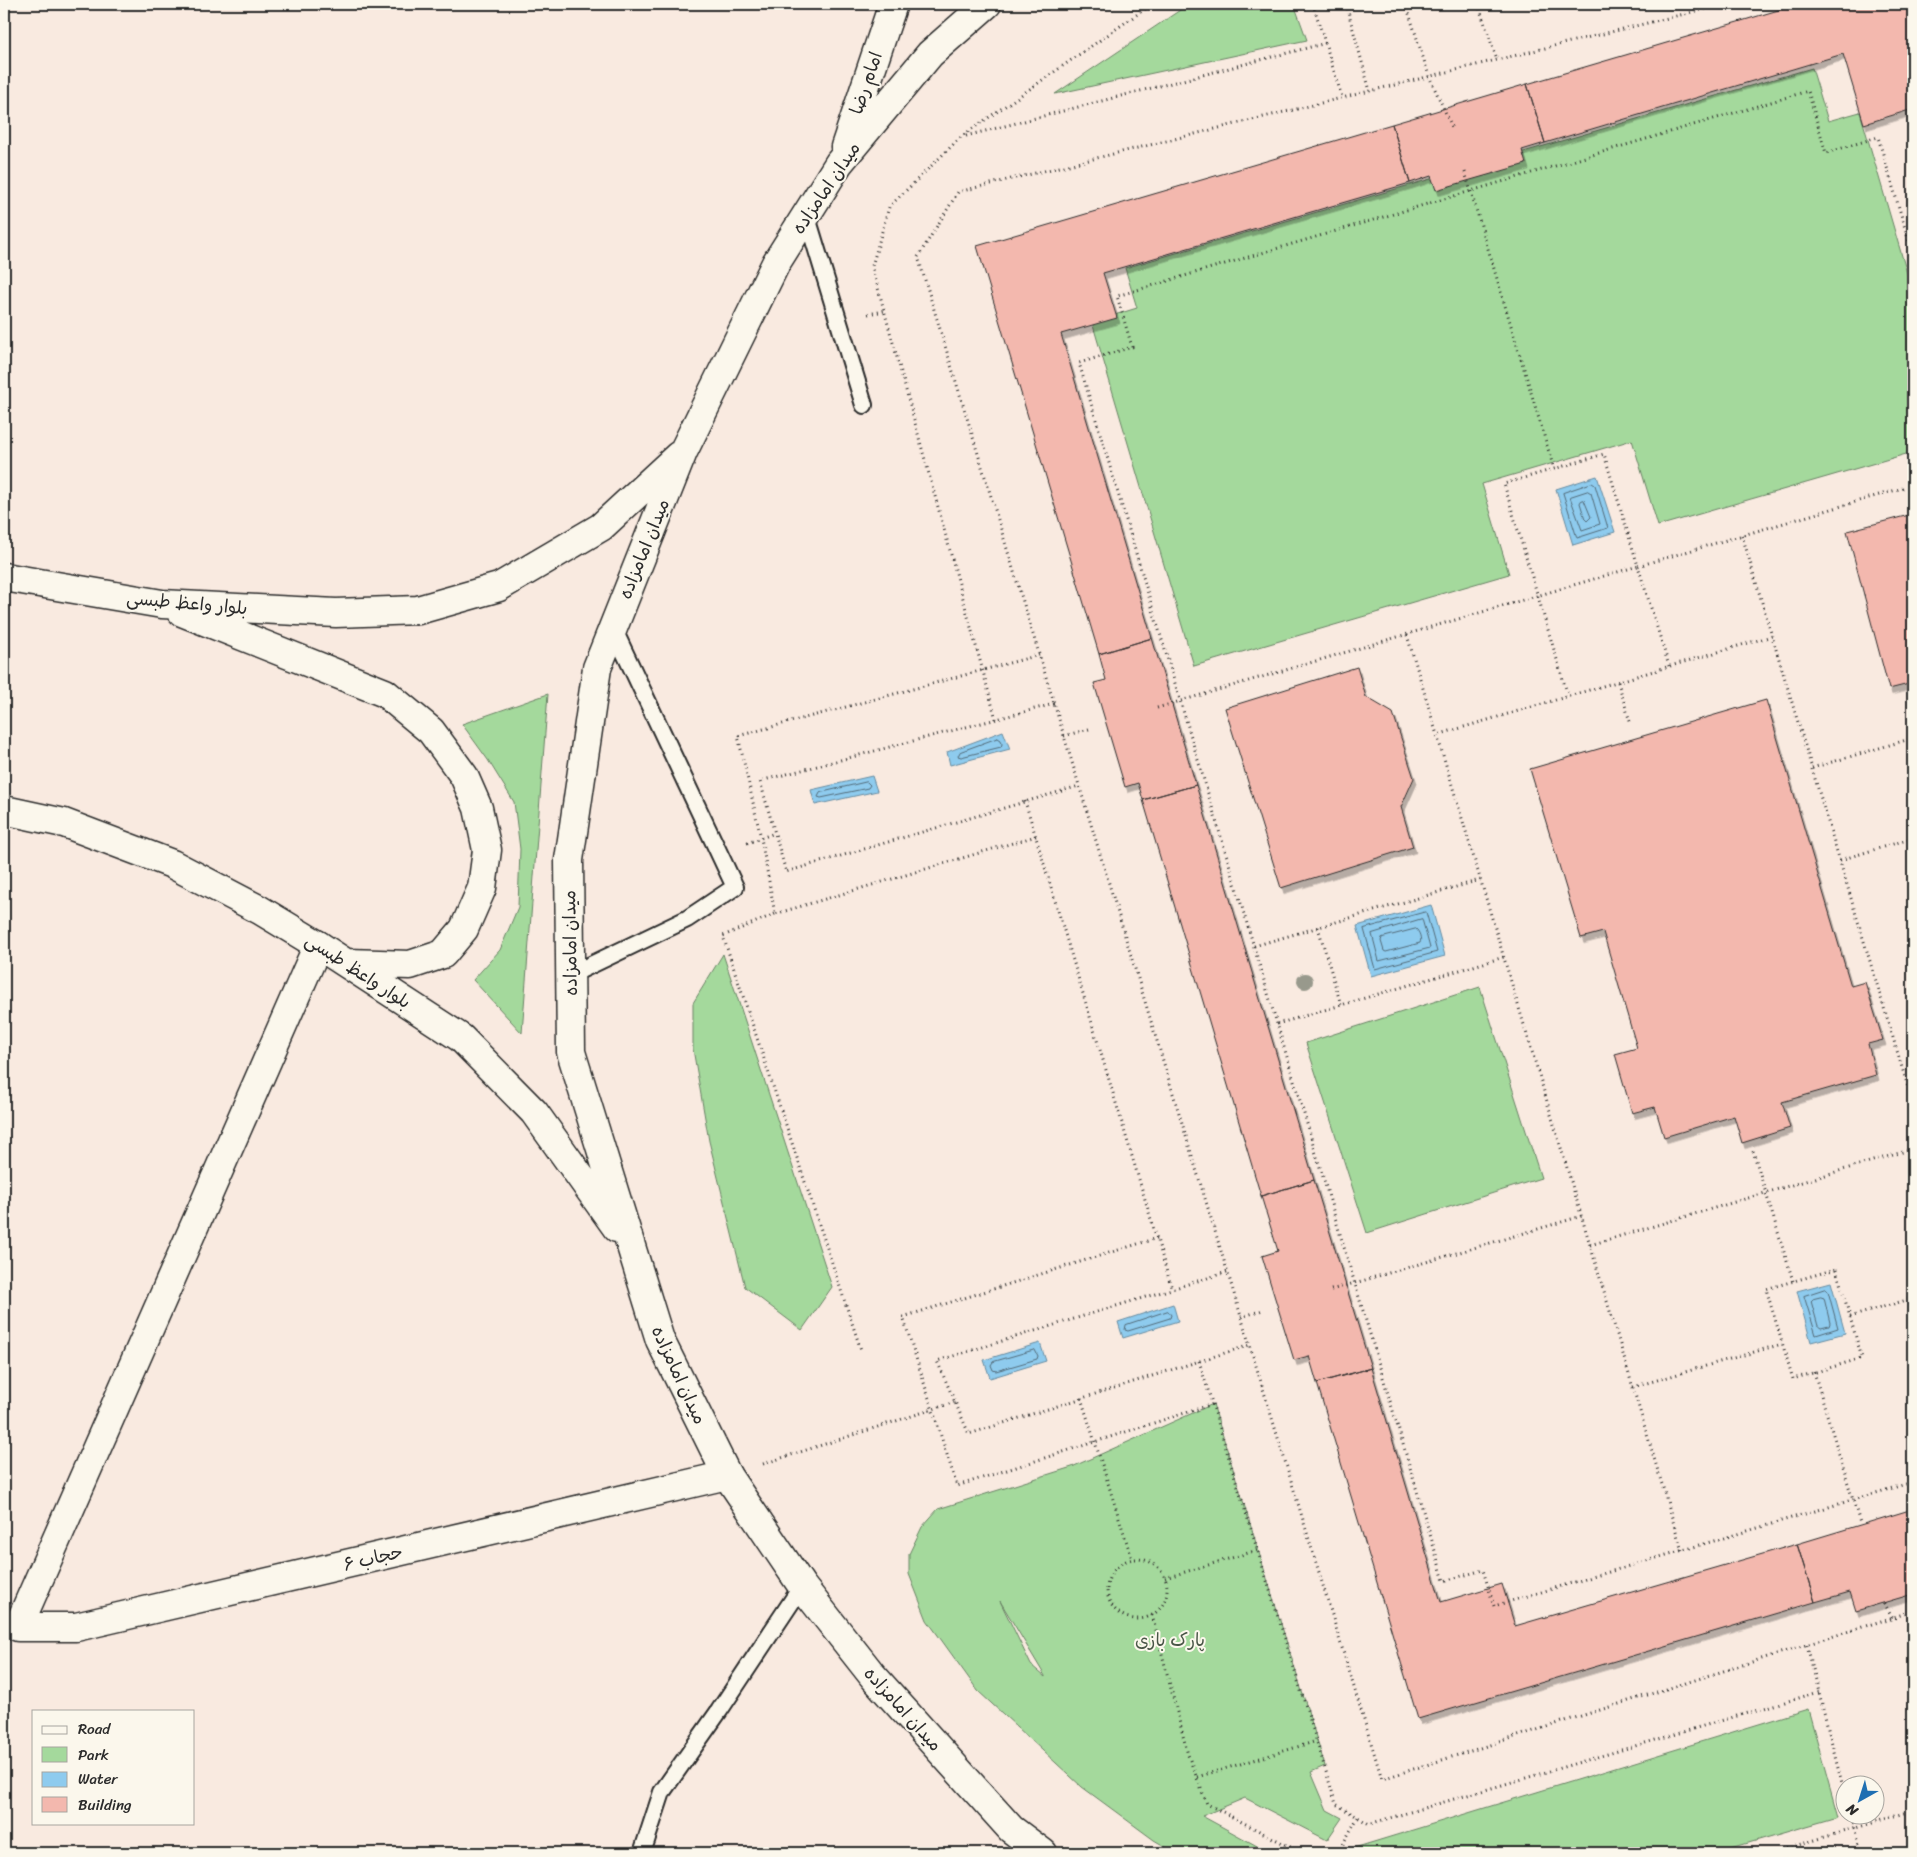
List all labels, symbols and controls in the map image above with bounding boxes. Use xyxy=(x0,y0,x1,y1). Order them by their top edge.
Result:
street label: امام رضا xyxy=(840,47,892,119)
street label: میدان امامزاده xyxy=(783,135,869,241)
street label: میدان امامزاده xyxy=(609,494,679,604)
street label: بلوار واعظ طبسی xyxy=(125,582,249,624)
street label: میدان امامزاده xyxy=(553,890,587,996)
street label: بلوار واعظ طبسی xyxy=(298,925,418,1017)
street label: میدان امامزاده xyxy=(642,1320,716,1430)
street label: حجاب ۶ xyxy=(340,1536,406,1580)
park label: پارک بازی xyxy=(1135,1624,1205,1656)
street label: میدان امامزاده xyxy=(856,1659,950,1759)
legend xyxy=(32,1710,195,1824)
text: Road xyxy=(78,1716,111,1742)
text: Park xyxy=(78,1742,109,1768)
text: Water xyxy=(78,1766,118,1792)
north arrow xyxy=(1834,1774,1884,1824)
text: Building xyxy=(78,1792,132,1818)
text: N xyxy=(1840,1797,1865,1823)

